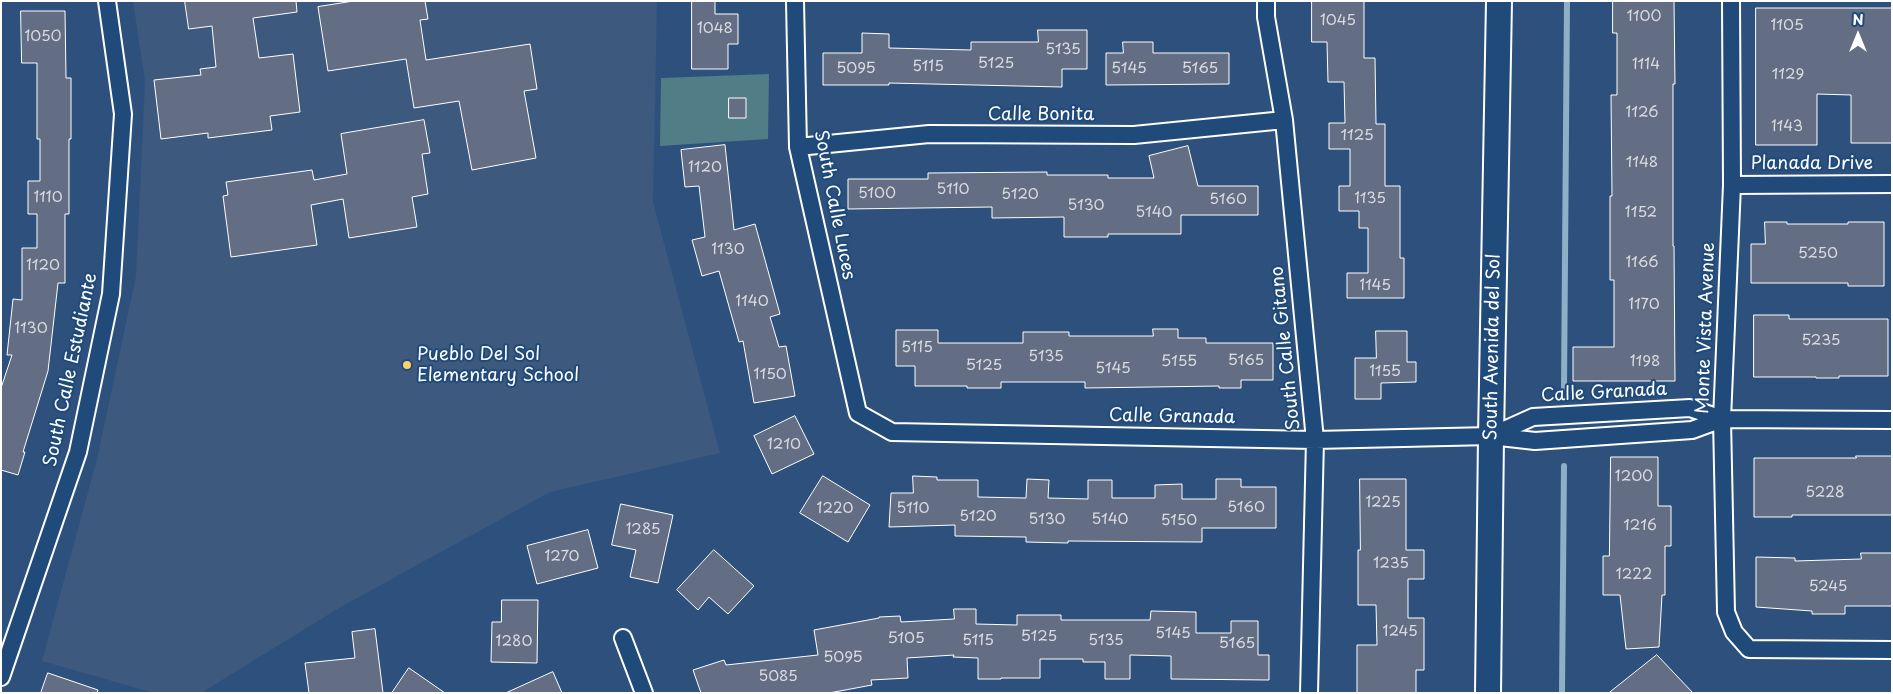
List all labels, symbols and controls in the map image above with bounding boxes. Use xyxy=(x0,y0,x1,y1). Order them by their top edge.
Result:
house number: 1100 xyxy=(1627,8,1661,26)
text: N xyxy=(1852,9,1864,30)
north arrow xyxy=(1833,10,1883,60)
house number: 1045 xyxy=(1320,12,1356,30)
house number: 1105 xyxy=(1770,17,1804,35)
house number: 1048 xyxy=(697,20,733,38)
house number: 1050 xyxy=(24,28,62,46)
house number: 5135 xyxy=(1045,41,1081,59)
house number: 5125 xyxy=(978,55,1014,73)
house number: 1114 xyxy=(1632,56,1660,74)
house number: 5115 xyxy=(912,58,944,76)
house number: 5095 xyxy=(836,60,876,78)
house number: 5145 xyxy=(1111,60,1147,78)
house number: 5165 xyxy=(1182,60,1218,78)
house number: 1129 xyxy=(1772,66,1804,84)
street label: Calle Bonita xyxy=(988,104,1094,126)
house number: 1126 xyxy=(1626,104,1658,122)
house number: 1143 xyxy=(1771,118,1803,136)
house number: 1125 xyxy=(1340,127,1374,145)
street label: South Calle Luces xyxy=(809,128,859,282)
street label: Planada Drive xyxy=(1751,153,1873,175)
house number: 1148 xyxy=(1626,154,1658,172)
house number: 1120 xyxy=(688,159,722,177)
house number: 5110 xyxy=(937,181,969,199)
house number: 5100 xyxy=(858,185,896,203)
house number: 5120 xyxy=(1001,186,1039,204)
house number: 1110 xyxy=(33,189,63,207)
house number: 1135 xyxy=(1354,190,1386,208)
house number: 5160 xyxy=(1209,191,1247,209)
house number: 5130 xyxy=(1067,197,1105,215)
house number: 5140 xyxy=(1135,204,1173,222)
house number: 1152 xyxy=(1625,204,1657,222)
house number: 1130 xyxy=(711,241,745,259)
street label: Monte Vista Avenue xyxy=(1692,242,1720,414)
house number: 5250 xyxy=(1798,245,1838,263)
street label: South Avenida del Sol xyxy=(1481,253,1505,441)
house number: 1166 xyxy=(1625,254,1659,272)
house number: 1120 xyxy=(26,257,60,275)
street label: South Calle Gitano xyxy=(1267,265,1305,431)
street label: South Calle Estudiante xyxy=(40,271,102,469)
house number: 1145 xyxy=(1359,277,1391,295)
house number: 1140 xyxy=(735,293,769,311)
house number: 1170 xyxy=(1628,296,1660,314)
house number: 1130 xyxy=(14,320,48,338)
house number: 5235 xyxy=(1802,332,1840,350)
house number: 5115 xyxy=(901,339,933,357)
place label: Pueblo Del Sol Elementary School xyxy=(417,344,579,386)
house number: 5135 xyxy=(1028,348,1064,366)
house number: 5165 xyxy=(1228,352,1264,370)
house number: 5155 xyxy=(1161,353,1197,371)
house number: 1198 xyxy=(1630,353,1660,371)
house number: 5125 xyxy=(966,357,1002,375)
marker: Pueblo Del Sol Elementary School xyxy=(401,359,413,371)
house number: 5145 xyxy=(1095,360,1131,378)
house number: 1155 xyxy=(1369,363,1401,381)
house number: 1150 xyxy=(753,366,787,384)
street label: Calle Granada xyxy=(1540,379,1668,407)
street label: Calle Granada xyxy=(1109,405,1235,429)
house number: 1210 xyxy=(767,436,801,454)
house number: 1200 xyxy=(1615,468,1653,486)
house number: 5228 xyxy=(1805,484,1845,502)
house number: 1225 xyxy=(1365,494,1401,512)
house number: 5160 xyxy=(1227,499,1265,517)
house number: 1220 xyxy=(817,500,853,518)
house number: 5110 xyxy=(897,500,929,518)
house number: 5120 xyxy=(959,508,997,526)
house number: 5130 xyxy=(1028,511,1066,529)
house number: 5140 xyxy=(1091,511,1129,529)
house number: 5150 xyxy=(1161,512,1197,530)
house number: 1216 xyxy=(1623,517,1657,535)
house number: 1285 xyxy=(626,521,660,539)
house number: 1270 xyxy=(544,548,580,566)
house number: 1235 xyxy=(1373,555,1409,573)
house number: 1222 xyxy=(1616,566,1652,584)
house number: 5245 xyxy=(1809,578,1847,596)
house number: 1245 xyxy=(1382,623,1418,641)
house number: 5145 xyxy=(1155,625,1191,643)
house number: 5125 xyxy=(1021,628,1057,646)
house number: 5105 xyxy=(887,630,925,648)
house number: 5115 xyxy=(962,632,994,650)
house number: 5135 xyxy=(1088,632,1124,650)
house number: 1280 xyxy=(496,633,532,651)
house number: 5165 xyxy=(1219,635,1255,653)
house number: 5095 xyxy=(823,649,863,667)
house number: 5085 xyxy=(758,668,798,686)

